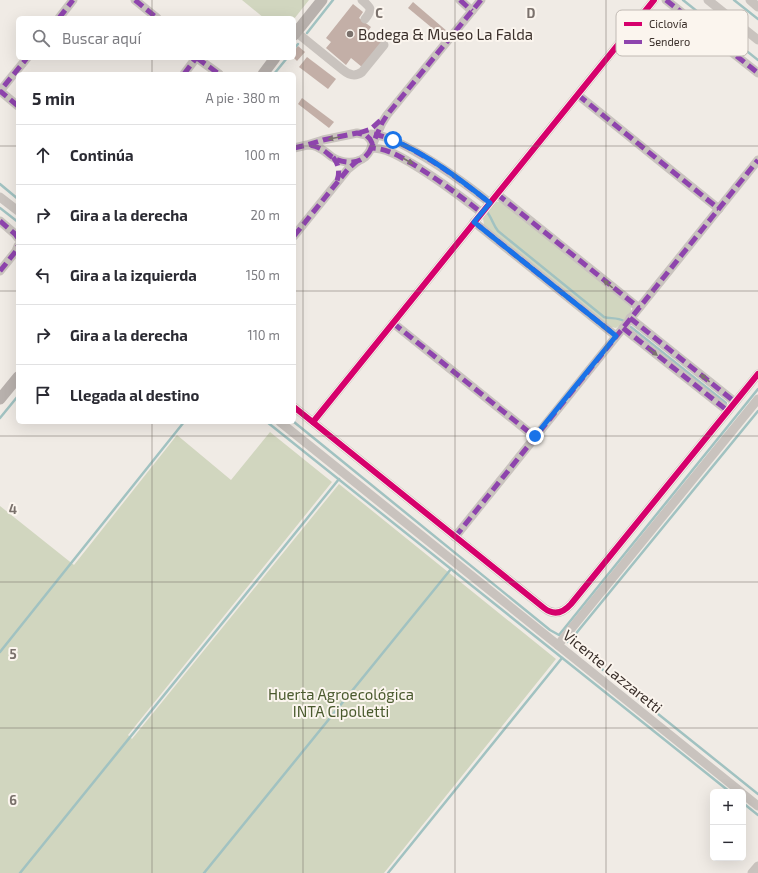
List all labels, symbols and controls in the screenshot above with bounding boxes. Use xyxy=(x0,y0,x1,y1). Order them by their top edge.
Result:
text: C xyxy=(375,5,383,21)
text: D xyxy=(527,5,536,21)
legend xyxy=(616,10,748,56)
search box xyxy=(16,16,296,60)
text: Ciclovía xyxy=(649,17,687,30)
place label: Bodega & Museo La Falda xyxy=(358,25,533,43)
icon: search xyxy=(30,27,52,49)
text: Buscar aquí xyxy=(62,29,141,47)
marker: Bodega & Museo La Falda xyxy=(345,29,355,39)
text: Sendero xyxy=(649,35,690,48)
text: 5 min xyxy=(32,88,75,108)
text: A pie · 380 m xyxy=(205,90,280,106)
route start xyxy=(384,131,402,149)
one-way arrow xyxy=(328,135,340,141)
icon: ahead xyxy=(32,144,54,166)
text: Continúa xyxy=(70,146,133,164)
text: 100 m xyxy=(245,147,280,163)
one-way arrow xyxy=(402,158,413,165)
icon: right xyxy=(32,204,54,226)
text: Gira a la derecha xyxy=(70,206,188,224)
text: 20 m xyxy=(251,207,280,223)
icon: left xyxy=(32,264,54,286)
text: Gira a la izquierda xyxy=(70,266,197,284)
text: 150 m xyxy=(246,267,280,283)
one-way arrow xyxy=(603,279,614,288)
icon: right xyxy=(32,324,54,346)
text: Gira a la derecha xyxy=(70,326,188,344)
text: 110 m xyxy=(248,327,280,343)
one-way arrow xyxy=(648,348,659,356)
one-way arrow xyxy=(699,374,710,382)
icon: arrive xyxy=(32,384,54,406)
text: Llegada al destino xyxy=(70,386,199,404)
route end xyxy=(526,427,544,445)
text: 4 xyxy=(9,501,17,517)
street label: Vicente Lazzaretti xyxy=(560,625,666,717)
text: 5 xyxy=(9,646,17,662)
park label: Huerta Agroecológica INTA Cipolletti xyxy=(268,685,414,720)
map controls xyxy=(710,789,746,861)
button: + xyxy=(710,789,746,825)
text: 6 xyxy=(9,792,17,808)
button: − xyxy=(710,825,746,861)

